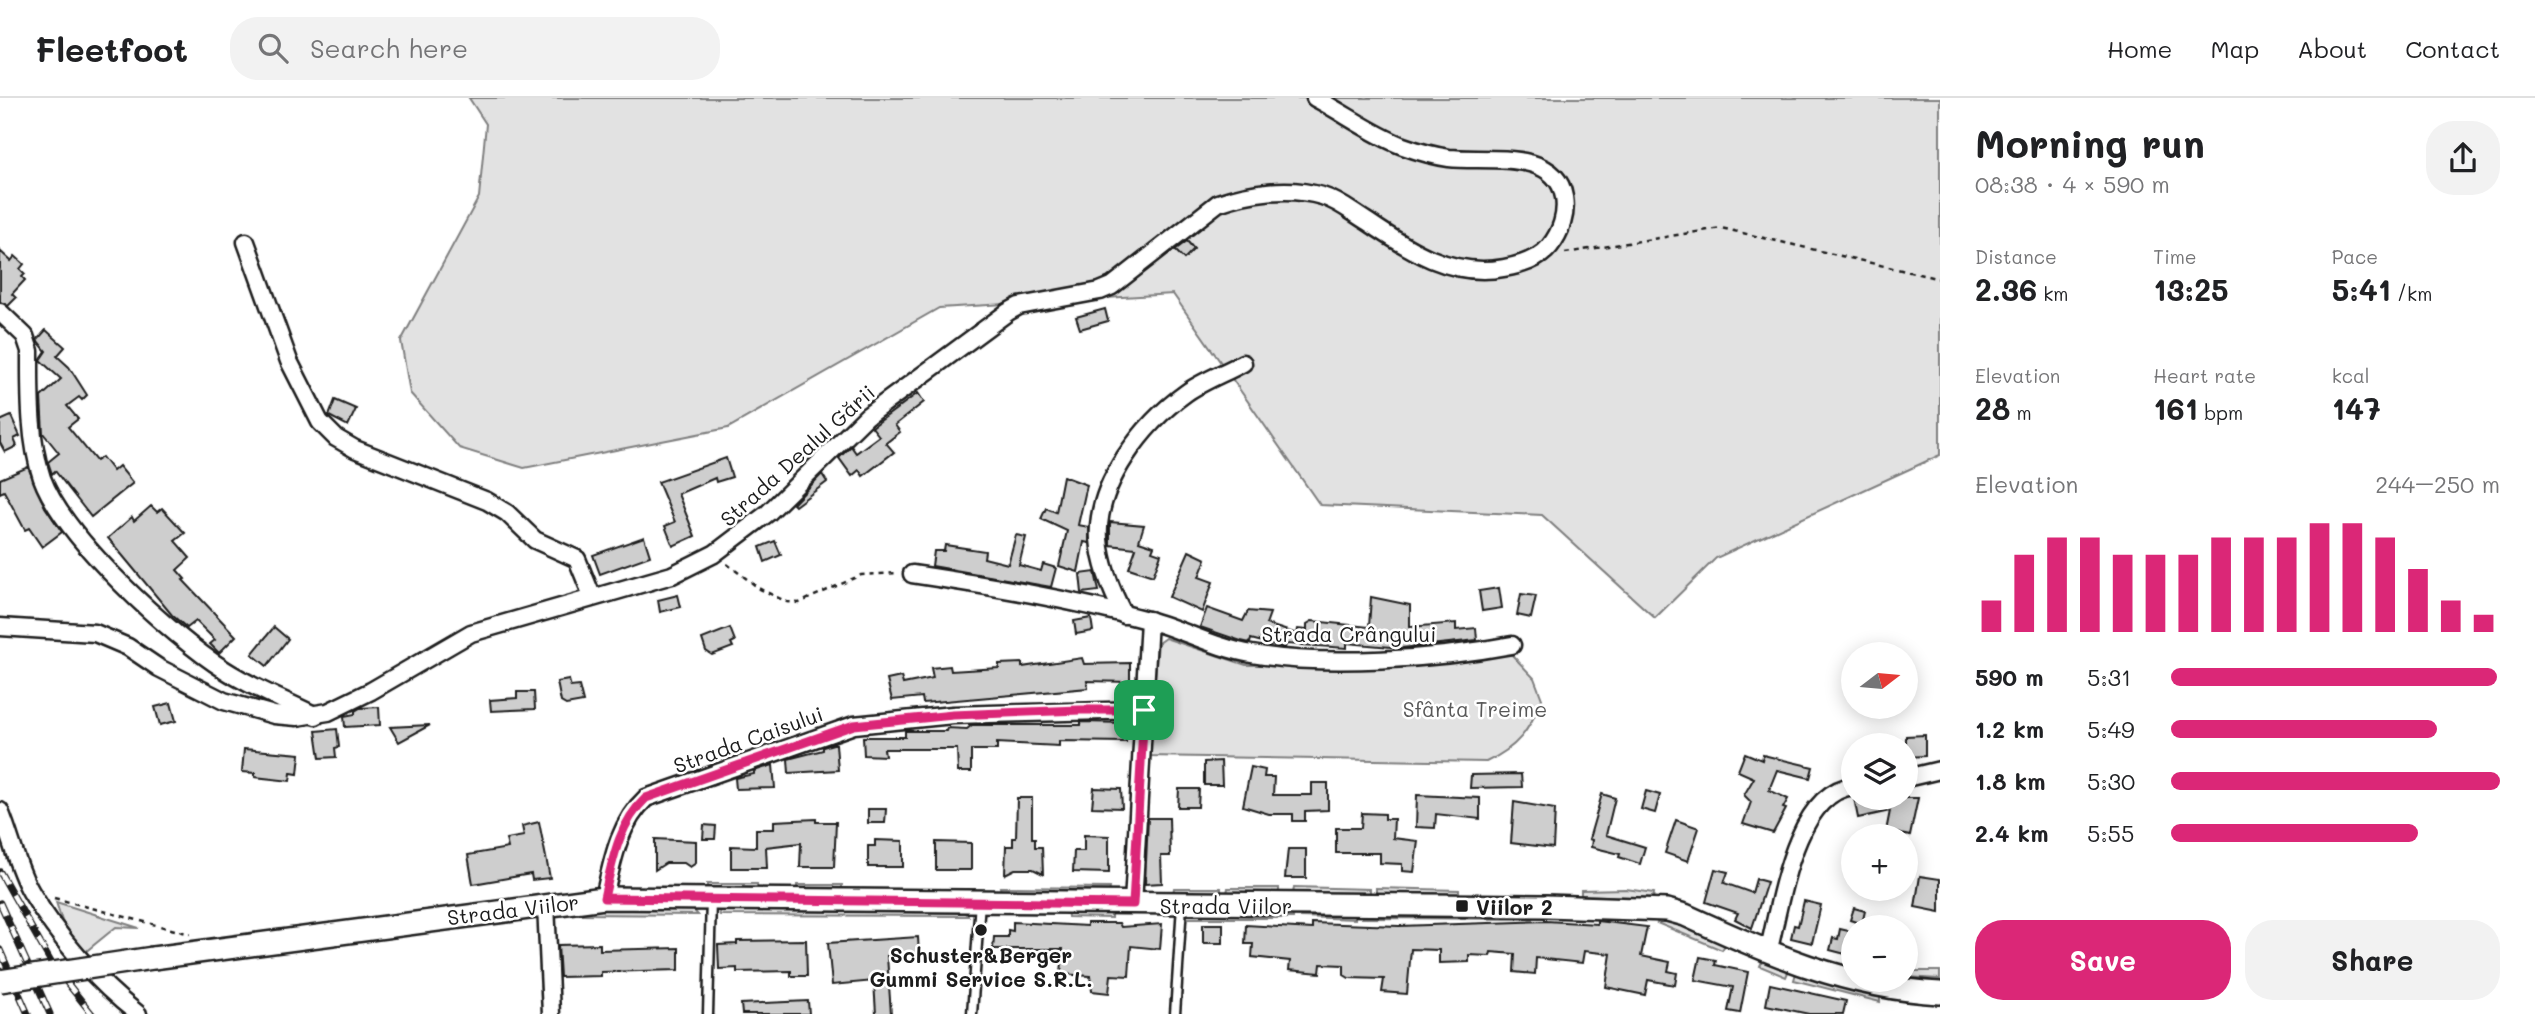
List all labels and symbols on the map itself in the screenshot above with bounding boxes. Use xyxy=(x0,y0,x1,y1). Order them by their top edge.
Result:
street label: Strada Dealul Gării xyxy=(714,378,880,532)
street label: Strada Crângului xyxy=(1262,620,1436,647)
north arrow xyxy=(1841,642,1918,719)
pin xyxy=(1114,680,1174,740)
park label: Sfânta Treime xyxy=(1403,695,1547,722)
street label: Strada Caisului xyxy=(670,699,826,779)
street label: Strada Viilor xyxy=(446,888,580,930)
street label: Strada Viilor xyxy=(1160,892,1292,919)
place label: Viilor 2 xyxy=(1476,893,1553,920)
marker: Viilor 2 xyxy=(1454,898,1470,914)
marker: Schuster&Berger Gummi Service S.R.L. xyxy=(973,922,989,938)
place label: Schuster&Berger Gummi Service S.R.L. xyxy=(869,941,1093,992)

